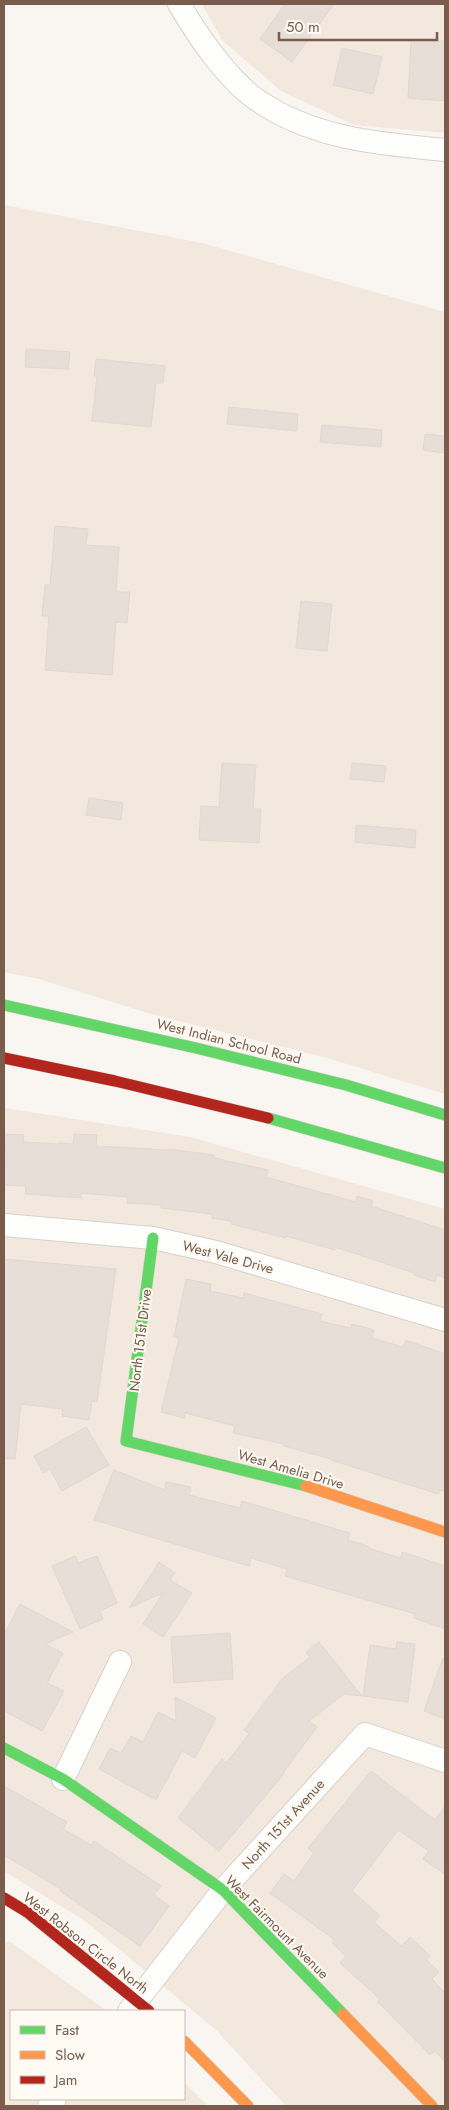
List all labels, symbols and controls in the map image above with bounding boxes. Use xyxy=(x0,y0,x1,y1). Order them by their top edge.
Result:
scale bar xyxy=(279,10,436,42)
text: 50 m xyxy=(286,16,320,38)
street label: West Indian School Road xyxy=(155,1013,303,1069)
street label: West Vale Drive xyxy=(180,1235,276,1279)
street label: North 151st Drive xyxy=(124,1288,156,1392)
street label: West Amelia Drive xyxy=(236,1444,346,1494)
street label: North 151st Avenue xyxy=(237,1774,329,1874)
street label: West Fairmount Avenue xyxy=(221,1871,333,1983)
street label: West Robson Circle North xyxy=(19,1888,153,1998)
legend xyxy=(10,2010,185,2100)
text: Fast xyxy=(55,2019,79,2041)
text: Slow xyxy=(55,2044,86,2066)
text: Jam xyxy=(53,2069,78,2091)

